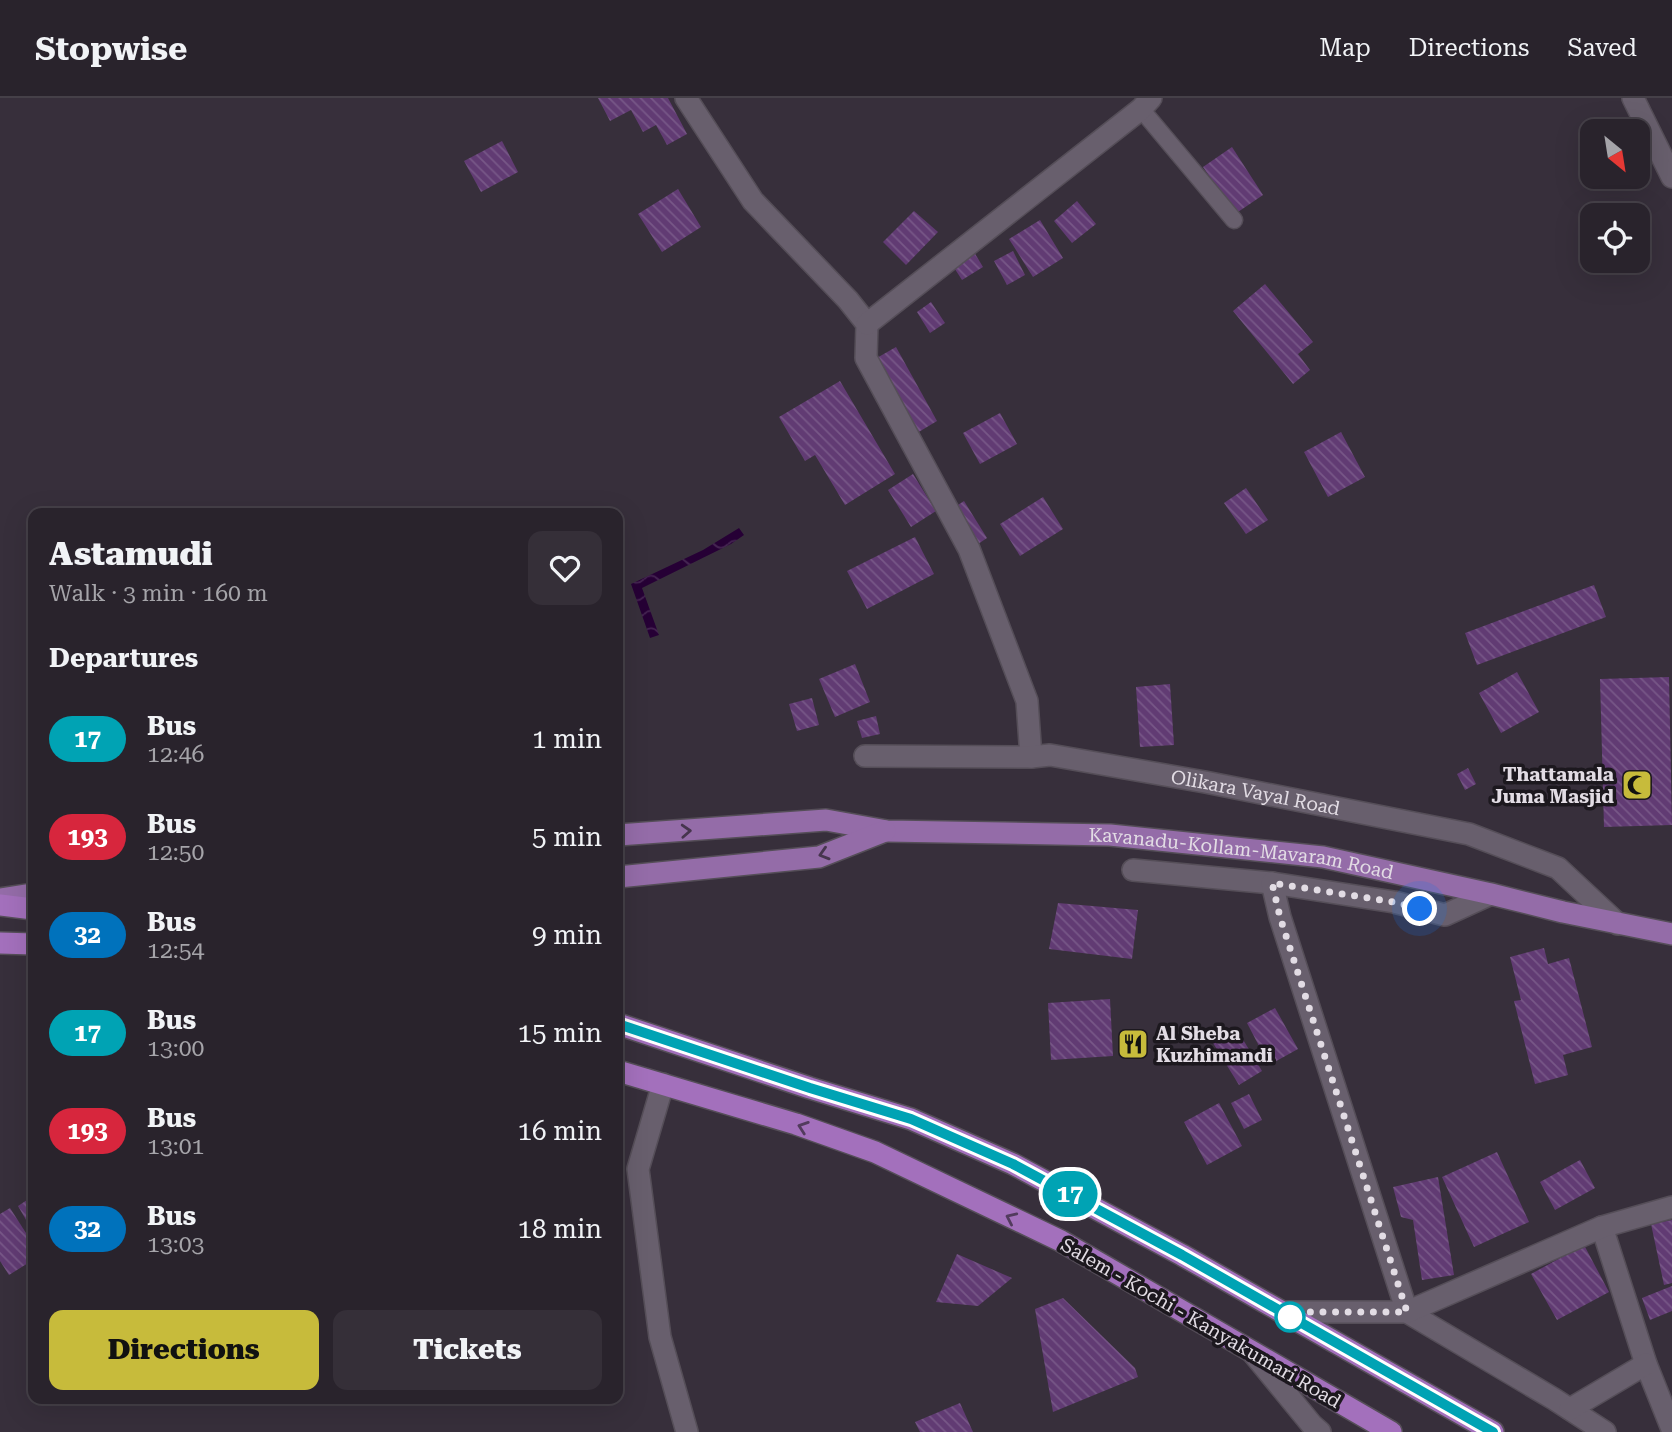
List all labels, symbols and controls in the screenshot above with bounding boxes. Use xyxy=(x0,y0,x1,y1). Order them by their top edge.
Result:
text: Stopwise xyxy=(35,29,187,68)
text: Map xyxy=(1319,34,1371,62)
text: Directions xyxy=(1409,34,1529,62)
text: Saved xyxy=(1567,34,1637,62)
north arrow xyxy=(1580,119,1650,189)
map controls xyxy=(1580,119,1650,273)
button: locate xyxy=(1580,203,1650,273)
button: heart xyxy=(528,531,602,605)
text: Astamudi xyxy=(49,534,213,573)
text: Walk · 3 min · 160 m xyxy=(49,580,268,607)
text: Departures xyxy=(49,643,198,673)
text: Bus xyxy=(147,711,196,741)
text: 1 min xyxy=(532,724,602,754)
text: 17 xyxy=(74,725,101,753)
text: 12:46 xyxy=(147,741,204,768)
place label: Thattamala Juma Masjid xyxy=(1492,763,1614,808)
street label: Olikara Vayal Road xyxy=(1169,765,1342,820)
mosque icon: Thattamala Juma Masjid xyxy=(1620,768,1654,802)
text: Bus xyxy=(147,809,196,839)
text: 5 min xyxy=(532,822,602,852)
text: 193 xyxy=(67,823,108,851)
street label: Kavanadu-Kollam-Mavaram Road xyxy=(1088,823,1396,884)
one-way arrow xyxy=(681,824,692,839)
text: 12:50 xyxy=(147,839,204,866)
one-way arrow xyxy=(818,846,830,861)
your location xyxy=(1402,891,1437,926)
text: Bus xyxy=(147,907,196,937)
text: 9 min xyxy=(532,920,602,950)
text: 32 xyxy=(74,921,101,949)
text: 12:54 xyxy=(147,937,204,964)
text: Bus xyxy=(147,1005,196,1035)
text: 15 min xyxy=(518,1018,602,1048)
text: 17 xyxy=(74,1019,101,1047)
place label: Al Sheba Kuzhimandi xyxy=(1156,1022,1273,1067)
restaurant icon: Al Sheba Kuzhimandi xyxy=(1116,1027,1150,1061)
text: 13:00 xyxy=(147,1035,204,1062)
text: Bus xyxy=(147,1103,196,1133)
text: 16 min xyxy=(518,1116,602,1146)
text: 193 xyxy=(67,1117,108,1145)
one-way arrow xyxy=(798,1121,810,1135)
text: 13:01 xyxy=(147,1133,204,1160)
line badge: 17 xyxy=(1038,1171,1102,1217)
text: 17 xyxy=(1057,1180,1083,1208)
text: Bus xyxy=(147,1201,196,1231)
one-way arrow xyxy=(1006,1212,1018,1226)
text: 18 min xyxy=(518,1214,602,1244)
text: 32 xyxy=(74,1215,101,1243)
text: 13:03 xyxy=(147,1231,204,1258)
street label: Salem - Kochi - Kanyakumari Road xyxy=(1057,1233,1345,1413)
unlabelled marker xyxy=(1275,1302,1305,1332)
button: Directions xyxy=(49,1310,319,1390)
button: Tickets xyxy=(333,1310,602,1390)

